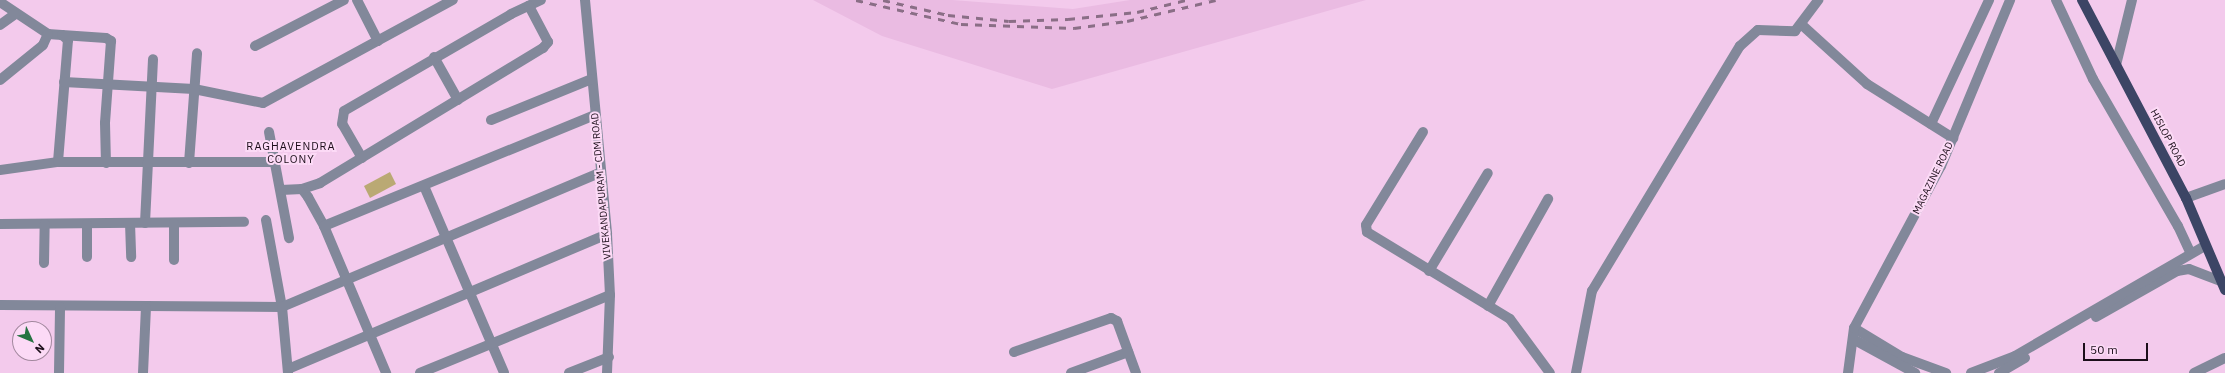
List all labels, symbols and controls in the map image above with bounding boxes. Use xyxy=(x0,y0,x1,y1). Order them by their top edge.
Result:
street label: HISLOP ROAD xyxy=(2148,107,2188,169)
street label: VIVEKANDAPURAM - CDM ROAD xyxy=(589,112,613,260)
district label: RAGHAVENDRA COLONY xyxy=(246,140,336,166)
street label: MAGAZINE ROAD xyxy=(1910,140,1956,216)
north arrow xyxy=(12,321,52,361)
scale bar xyxy=(2085,335,2150,361)
text: N xyxy=(32,341,48,356)
text: 50 m xyxy=(2090,342,2118,357)

